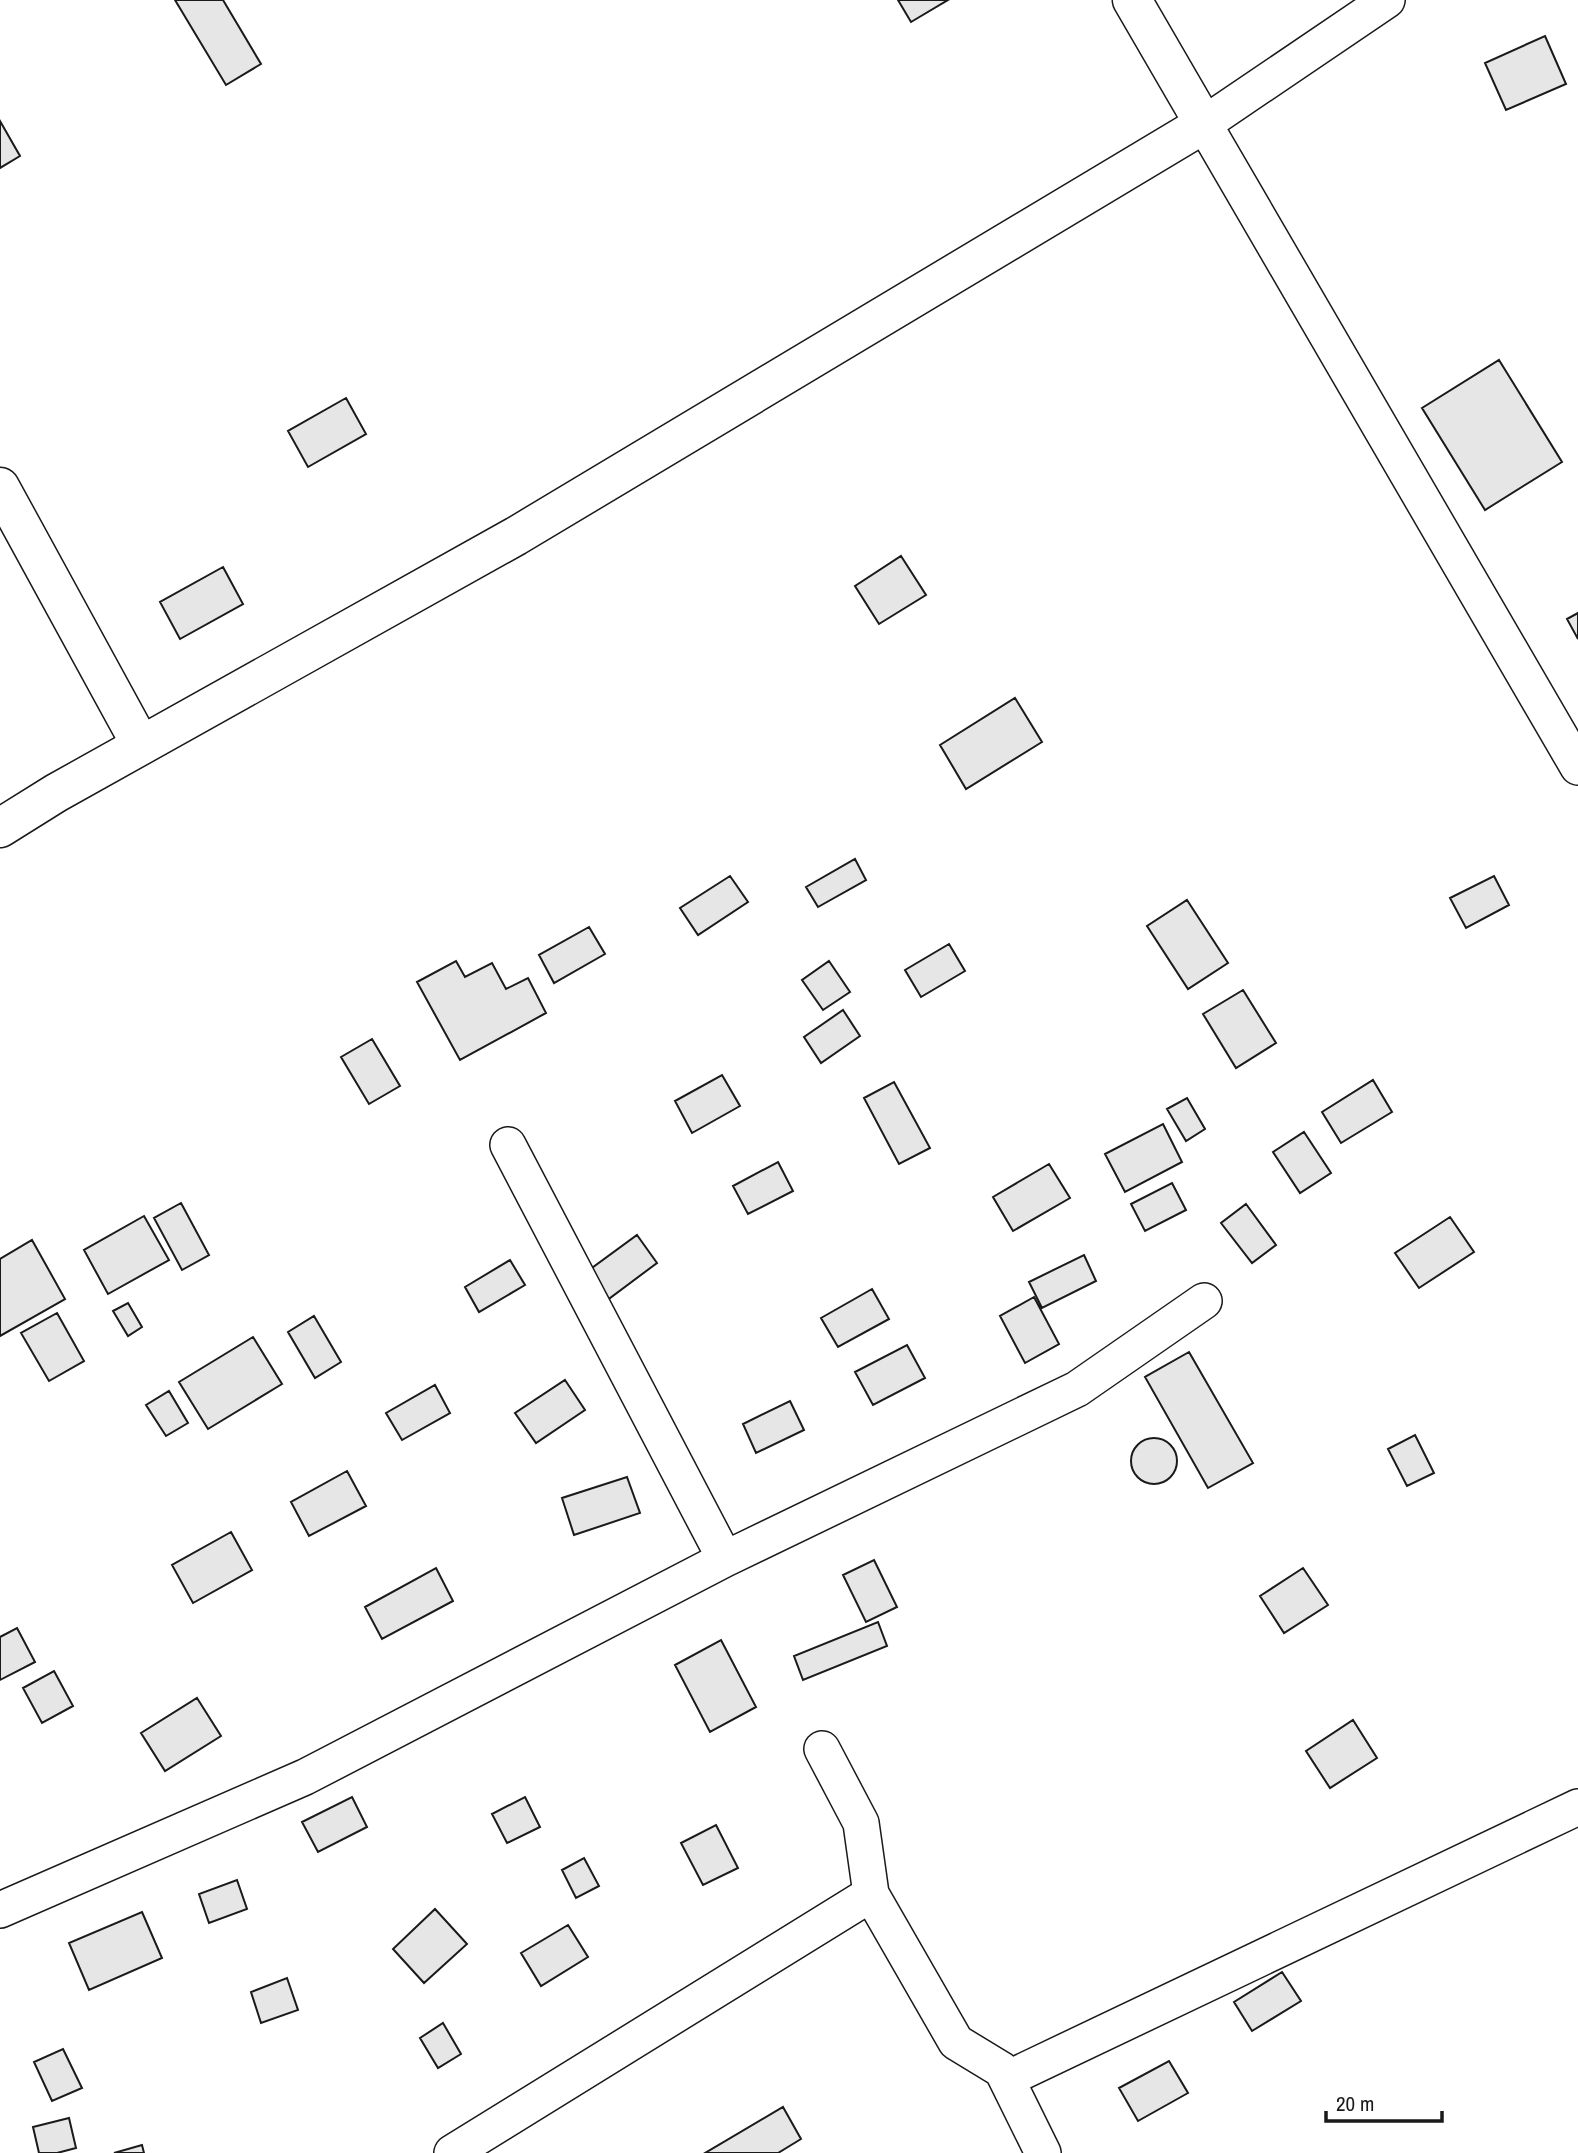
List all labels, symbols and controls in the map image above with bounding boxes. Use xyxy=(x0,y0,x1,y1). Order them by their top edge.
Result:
scale bar xyxy=(1326,2080,1442,2124)
text: 20 m xyxy=(1336,2089,1374,2118)

